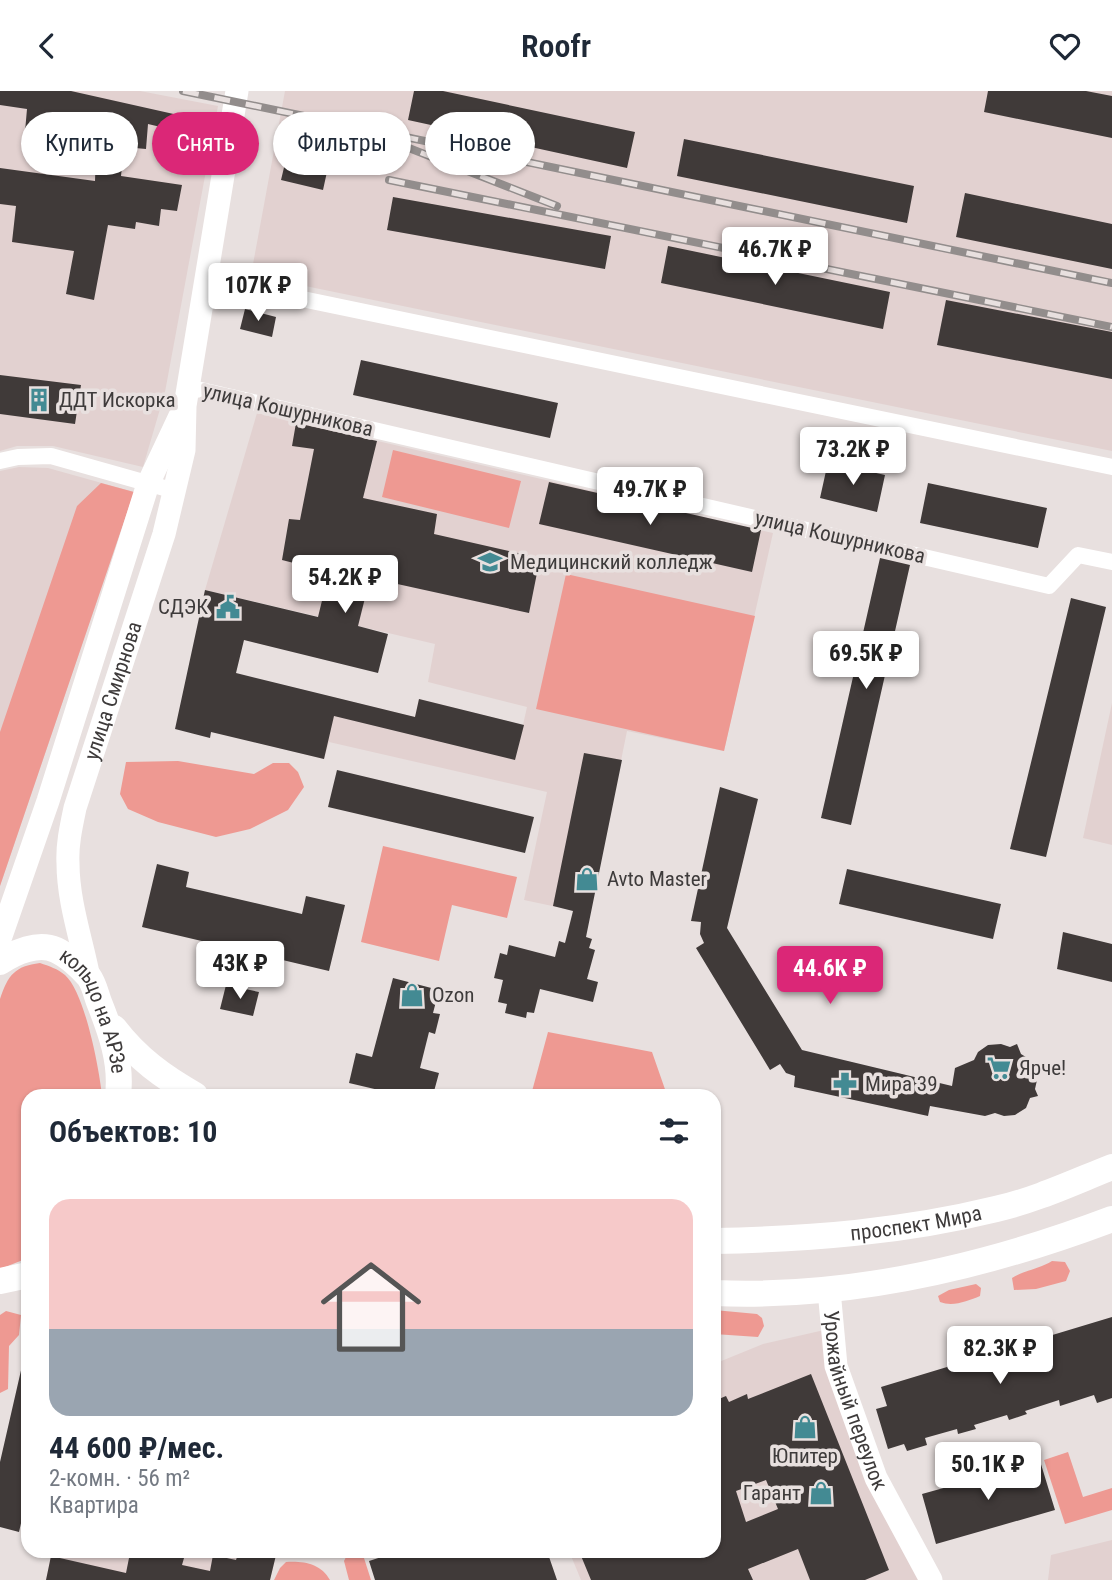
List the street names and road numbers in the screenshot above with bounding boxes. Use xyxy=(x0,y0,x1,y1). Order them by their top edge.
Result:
street label: улица Кошурникова xyxy=(201,379,375,441)
street label: улица Кошурникова xyxy=(753,506,927,568)
street label: улица Смирнова xyxy=(79,619,147,763)
street label: кольцо на АРЗе xyxy=(55,943,131,1075)
street label: проспект Мира xyxy=(849,1201,984,1245)
street label: Урожайный переулок xyxy=(819,1309,892,1494)

